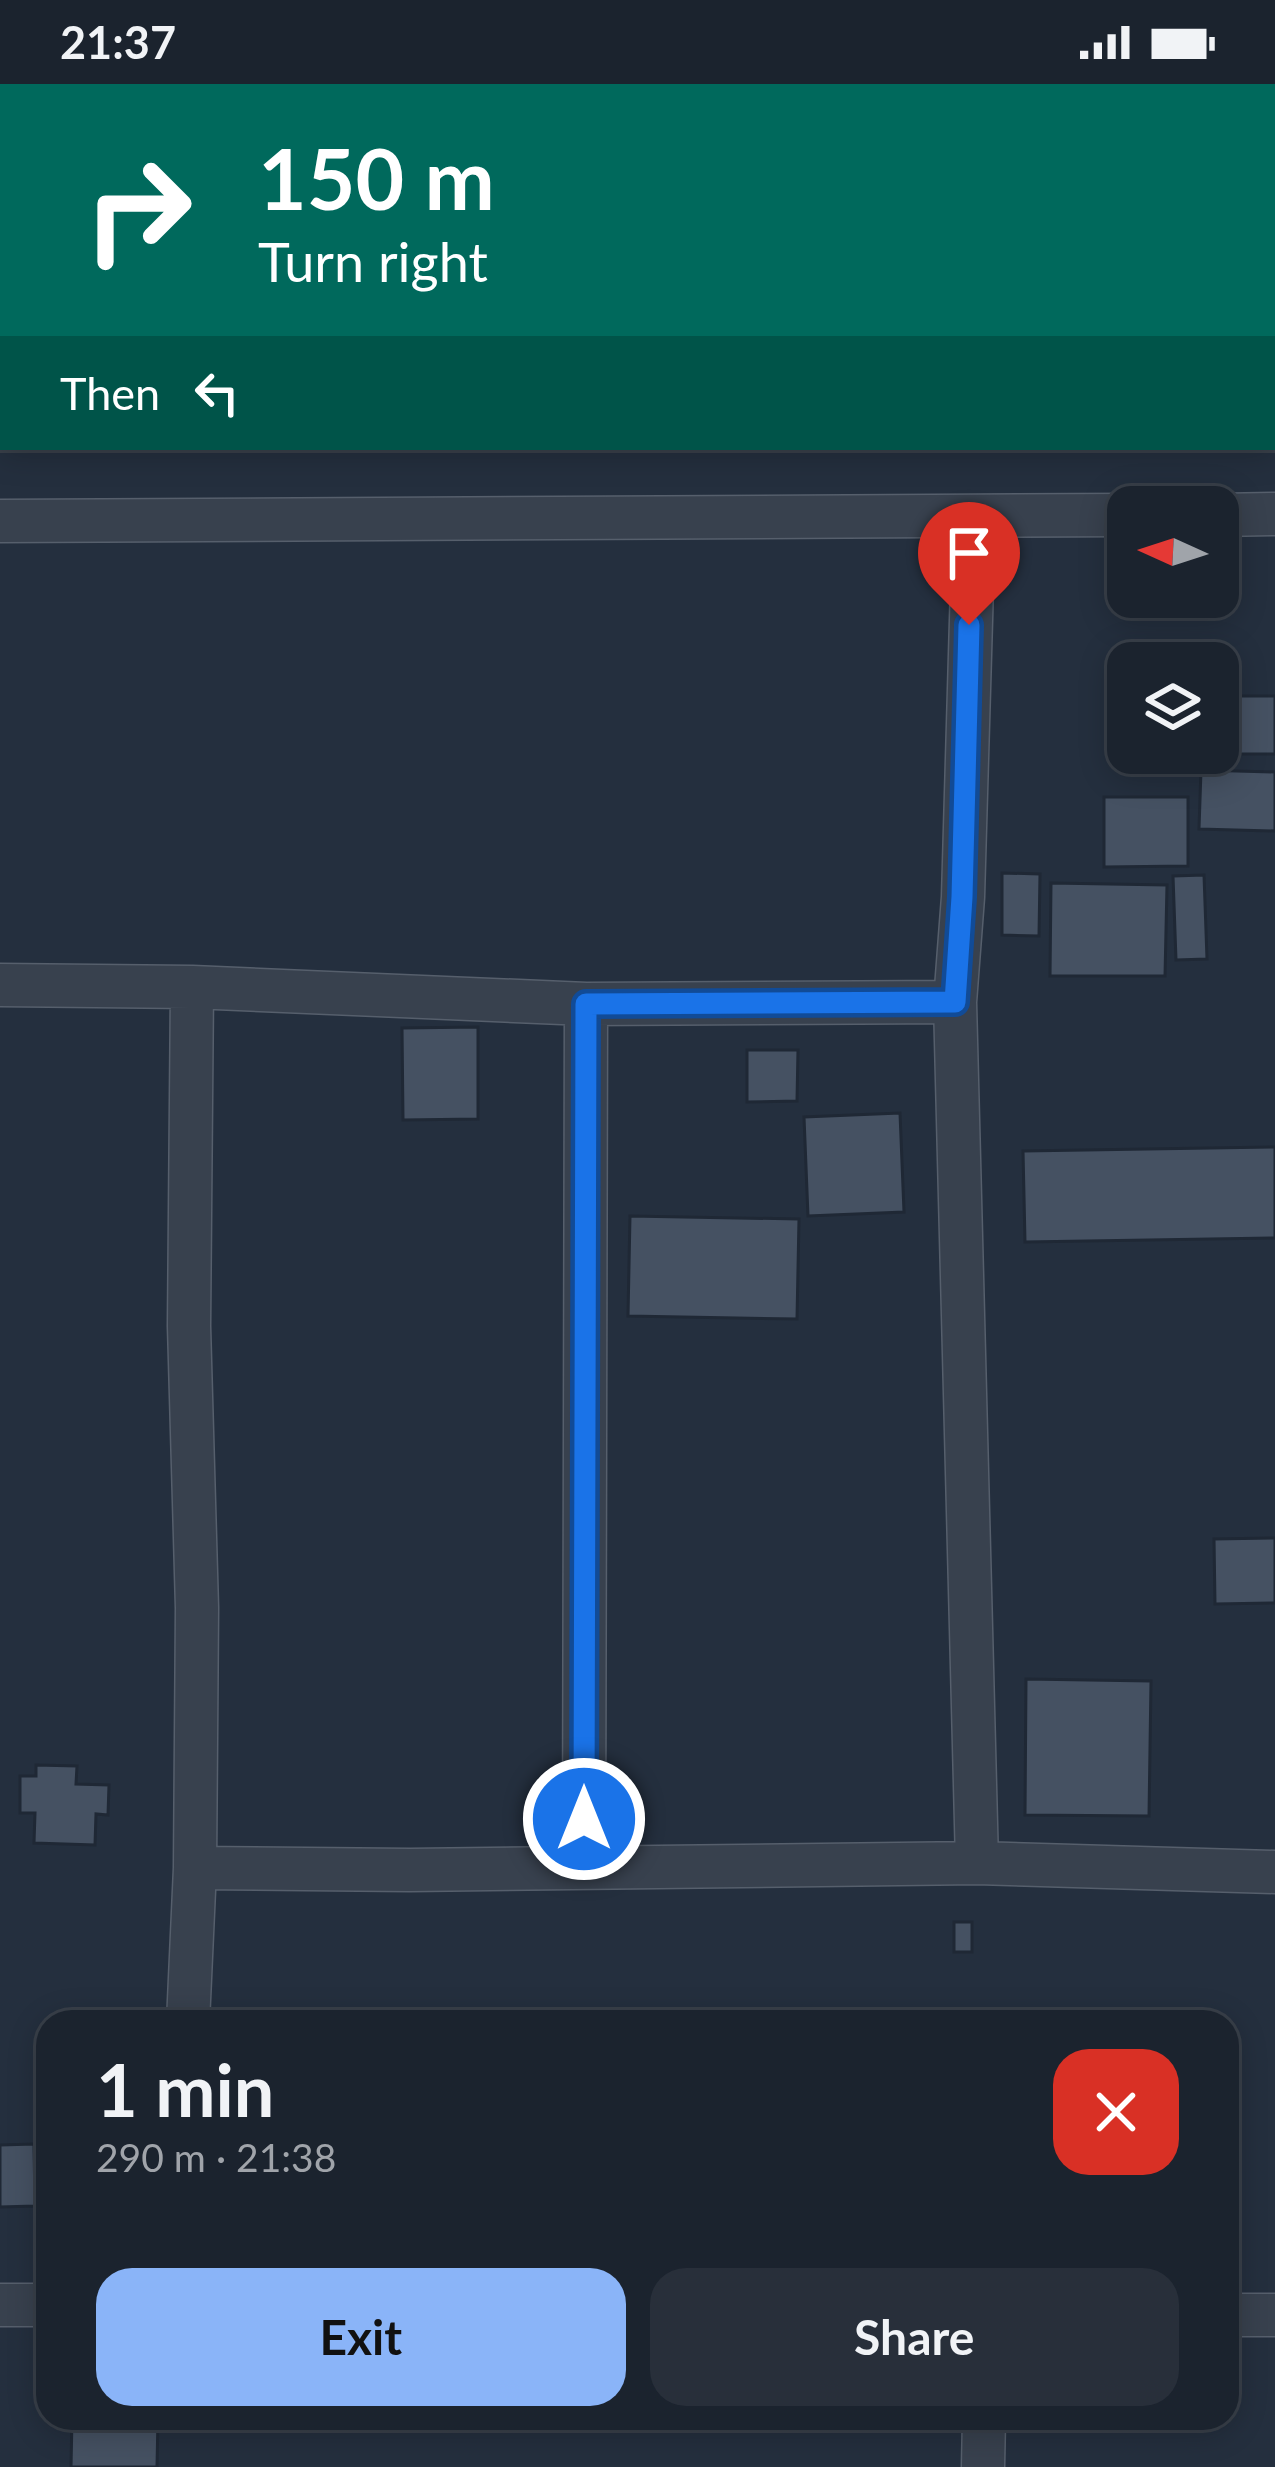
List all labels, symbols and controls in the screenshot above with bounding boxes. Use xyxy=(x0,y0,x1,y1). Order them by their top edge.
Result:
text: 21:37 xyxy=(60,15,176,69)
text: 150 m xyxy=(258,127,495,228)
icon: right xyxy=(60,132,216,288)
text: Turn right xyxy=(258,229,488,294)
icon: left xyxy=(184,360,250,426)
text: Then xyxy=(60,366,160,420)
north arrow xyxy=(1107,486,1239,618)
map controls xyxy=(1107,486,1239,774)
pin xyxy=(918,502,1020,625)
icon: arrive xyxy=(936,520,1002,586)
button: layers xyxy=(1107,642,1239,774)
position arrow xyxy=(521,1756,647,1882)
text: 1 min xyxy=(96,2046,274,2132)
button: close xyxy=(1053,2049,1179,2175)
text: 290 m · 21:38 xyxy=(96,2134,336,2180)
button: Exit xyxy=(96,2268,626,2406)
button: Share xyxy=(650,2268,1179,2406)

